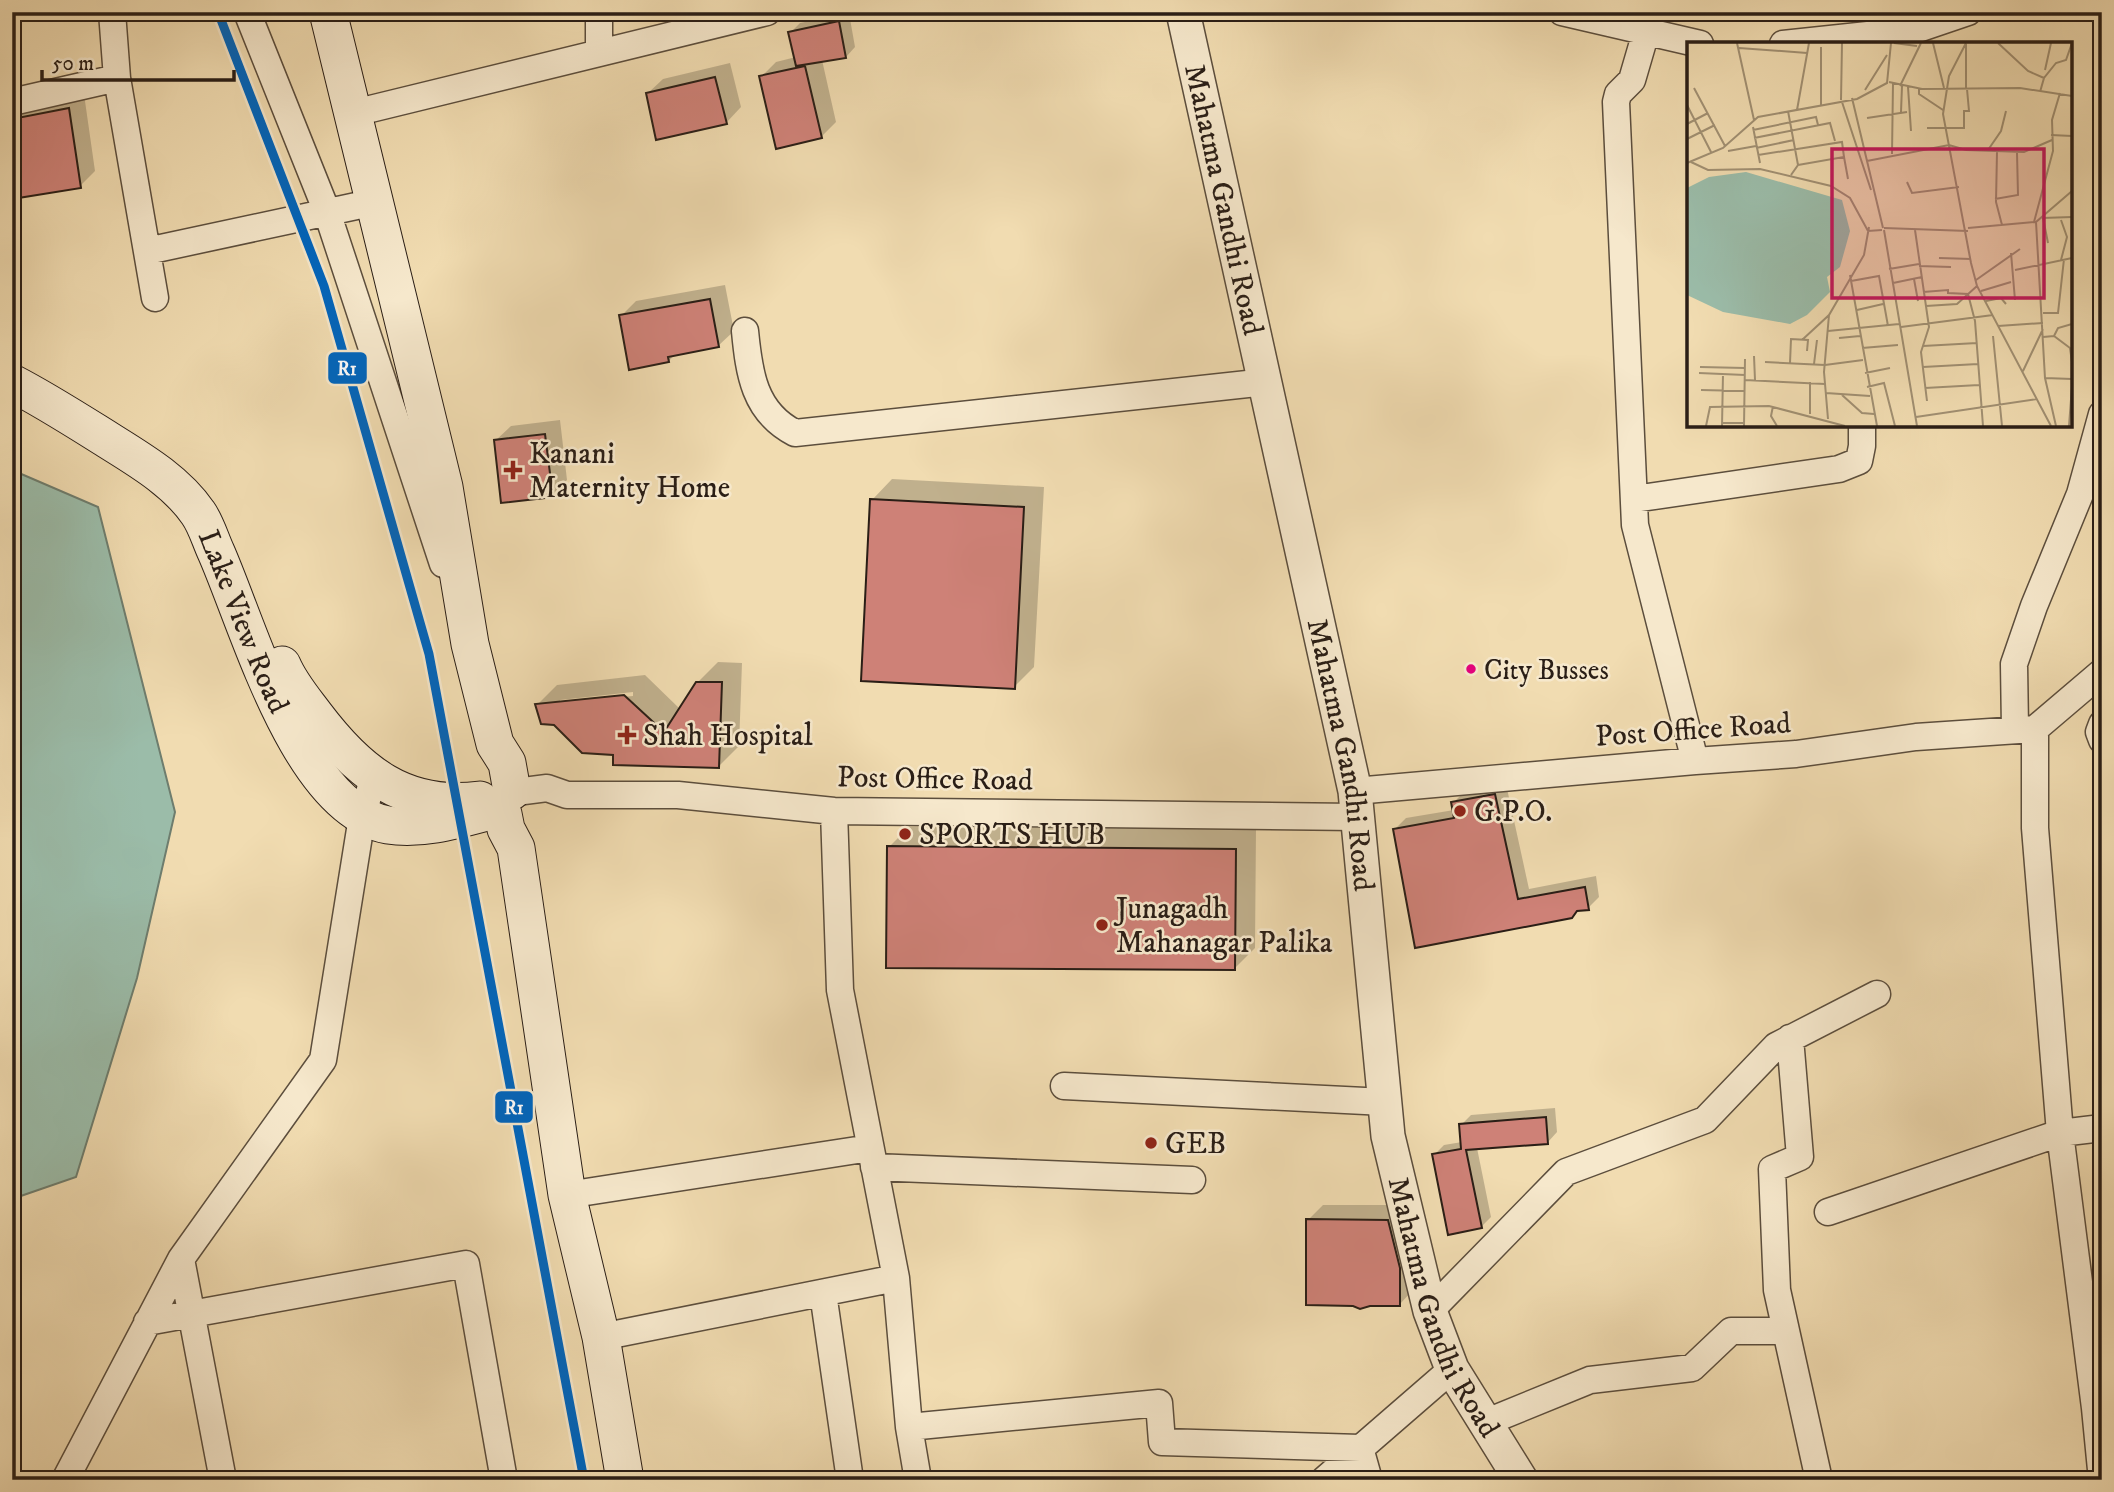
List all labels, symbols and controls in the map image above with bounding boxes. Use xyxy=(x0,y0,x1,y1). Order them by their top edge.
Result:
scale bar xyxy=(42,38,234,82)
inset map xyxy=(1687,42,2072,427)
text: 50 m xyxy=(52,51,94,77)
street label: Mahatma Gandhi Road xyxy=(1175,61,1271,339)
line badge: R1 xyxy=(327,351,368,385)
text: R1 xyxy=(337,358,357,381)
place label: Kanani Maternity Home xyxy=(529,436,730,507)
marker: Kanani Maternity Home xyxy=(503,460,523,480)
street label: Lake View Road xyxy=(189,525,296,720)
street label: Mahatma Gandhi Road xyxy=(1298,616,1381,893)
place label: City Busses xyxy=(1484,653,1609,688)
marker: City Busses xyxy=(1464,662,1478,676)
street label: Post Office Road xyxy=(1594,705,1792,756)
place label: Shah Hospital xyxy=(643,718,813,755)
marker: Shah Hospital xyxy=(617,725,637,745)
street label: Post Office Road xyxy=(837,759,1033,800)
place label: G.P.O. xyxy=(1474,794,1552,831)
marker: G.P.O. xyxy=(1452,803,1468,819)
place label: SPORTS HUB xyxy=(919,817,1105,854)
marker: SPORTS HUB xyxy=(897,826,913,842)
place label: Junagadh Mahanagar Palika xyxy=(1113,891,1333,962)
marker: Junagadh Mahanagar Palika xyxy=(1094,917,1110,933)
line badge: R1 xyxy=(494,1090,534,1124)
text: R1 xyxy=(504,1097,524,1120)
place label: GEB xyxy=(1165,1126,1226,1163)
marker: GEB xyxy=(1143,1135,1159,1151)
street label: Mahatma Gandhi Road xyxy=(1378,1173,1507,1445)

